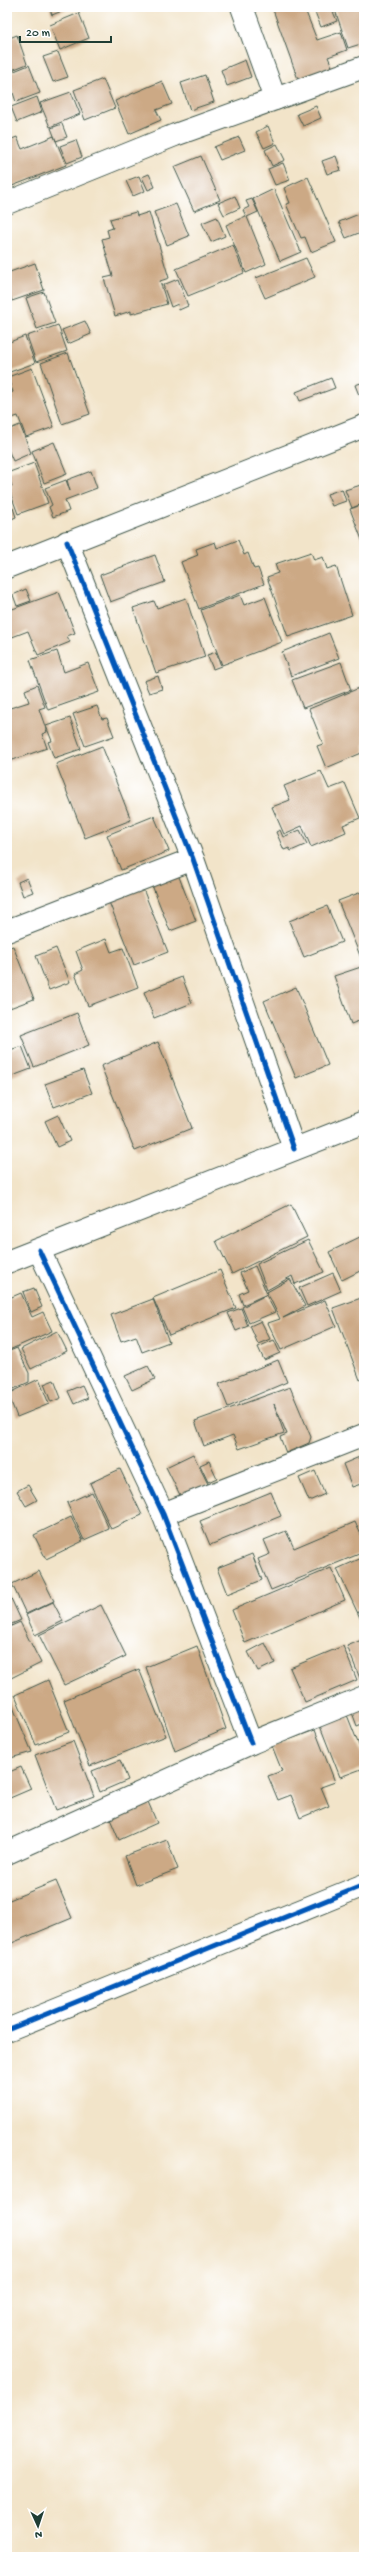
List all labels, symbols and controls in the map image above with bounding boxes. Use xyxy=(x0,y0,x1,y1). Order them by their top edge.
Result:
scale bar xyxy=(20,18,111,44)
text: 20 m xyxy=(26,27,51,41)
north arrow xyxy=(18,2506,58,2546)
text: N xyxy=(35,2528,42,2540)

